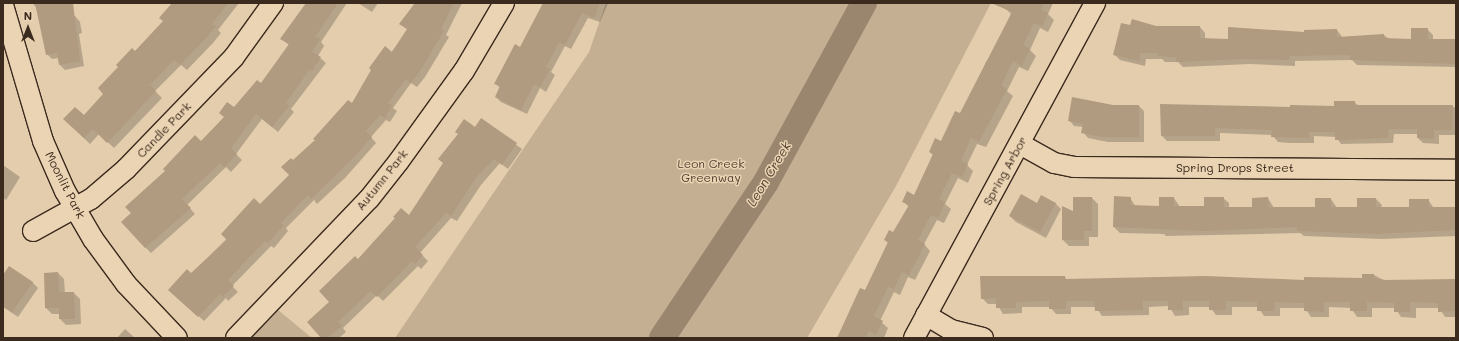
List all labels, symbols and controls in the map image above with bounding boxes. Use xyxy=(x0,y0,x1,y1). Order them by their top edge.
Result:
north arrow xyxy=(8,8,48,48)
text: N xyxy=(24,8,32,23)
street label: Candle Park xyxy=(134,99,194,161)
street label: Spring Arbor xyxy=(980,134,1030,208)
water label: Leon Creek xyxy=(744,139,794,209)
street label: Autumn Park xyxy=(353,147,411,213)
street label: Moonlit Park xyxy=(42,149,88,221)
park label: Leon Creek Greenway xyxy=(677,157,745,185)
street label: Spring Drops Street xyxy=(1176,161,1294,175)

